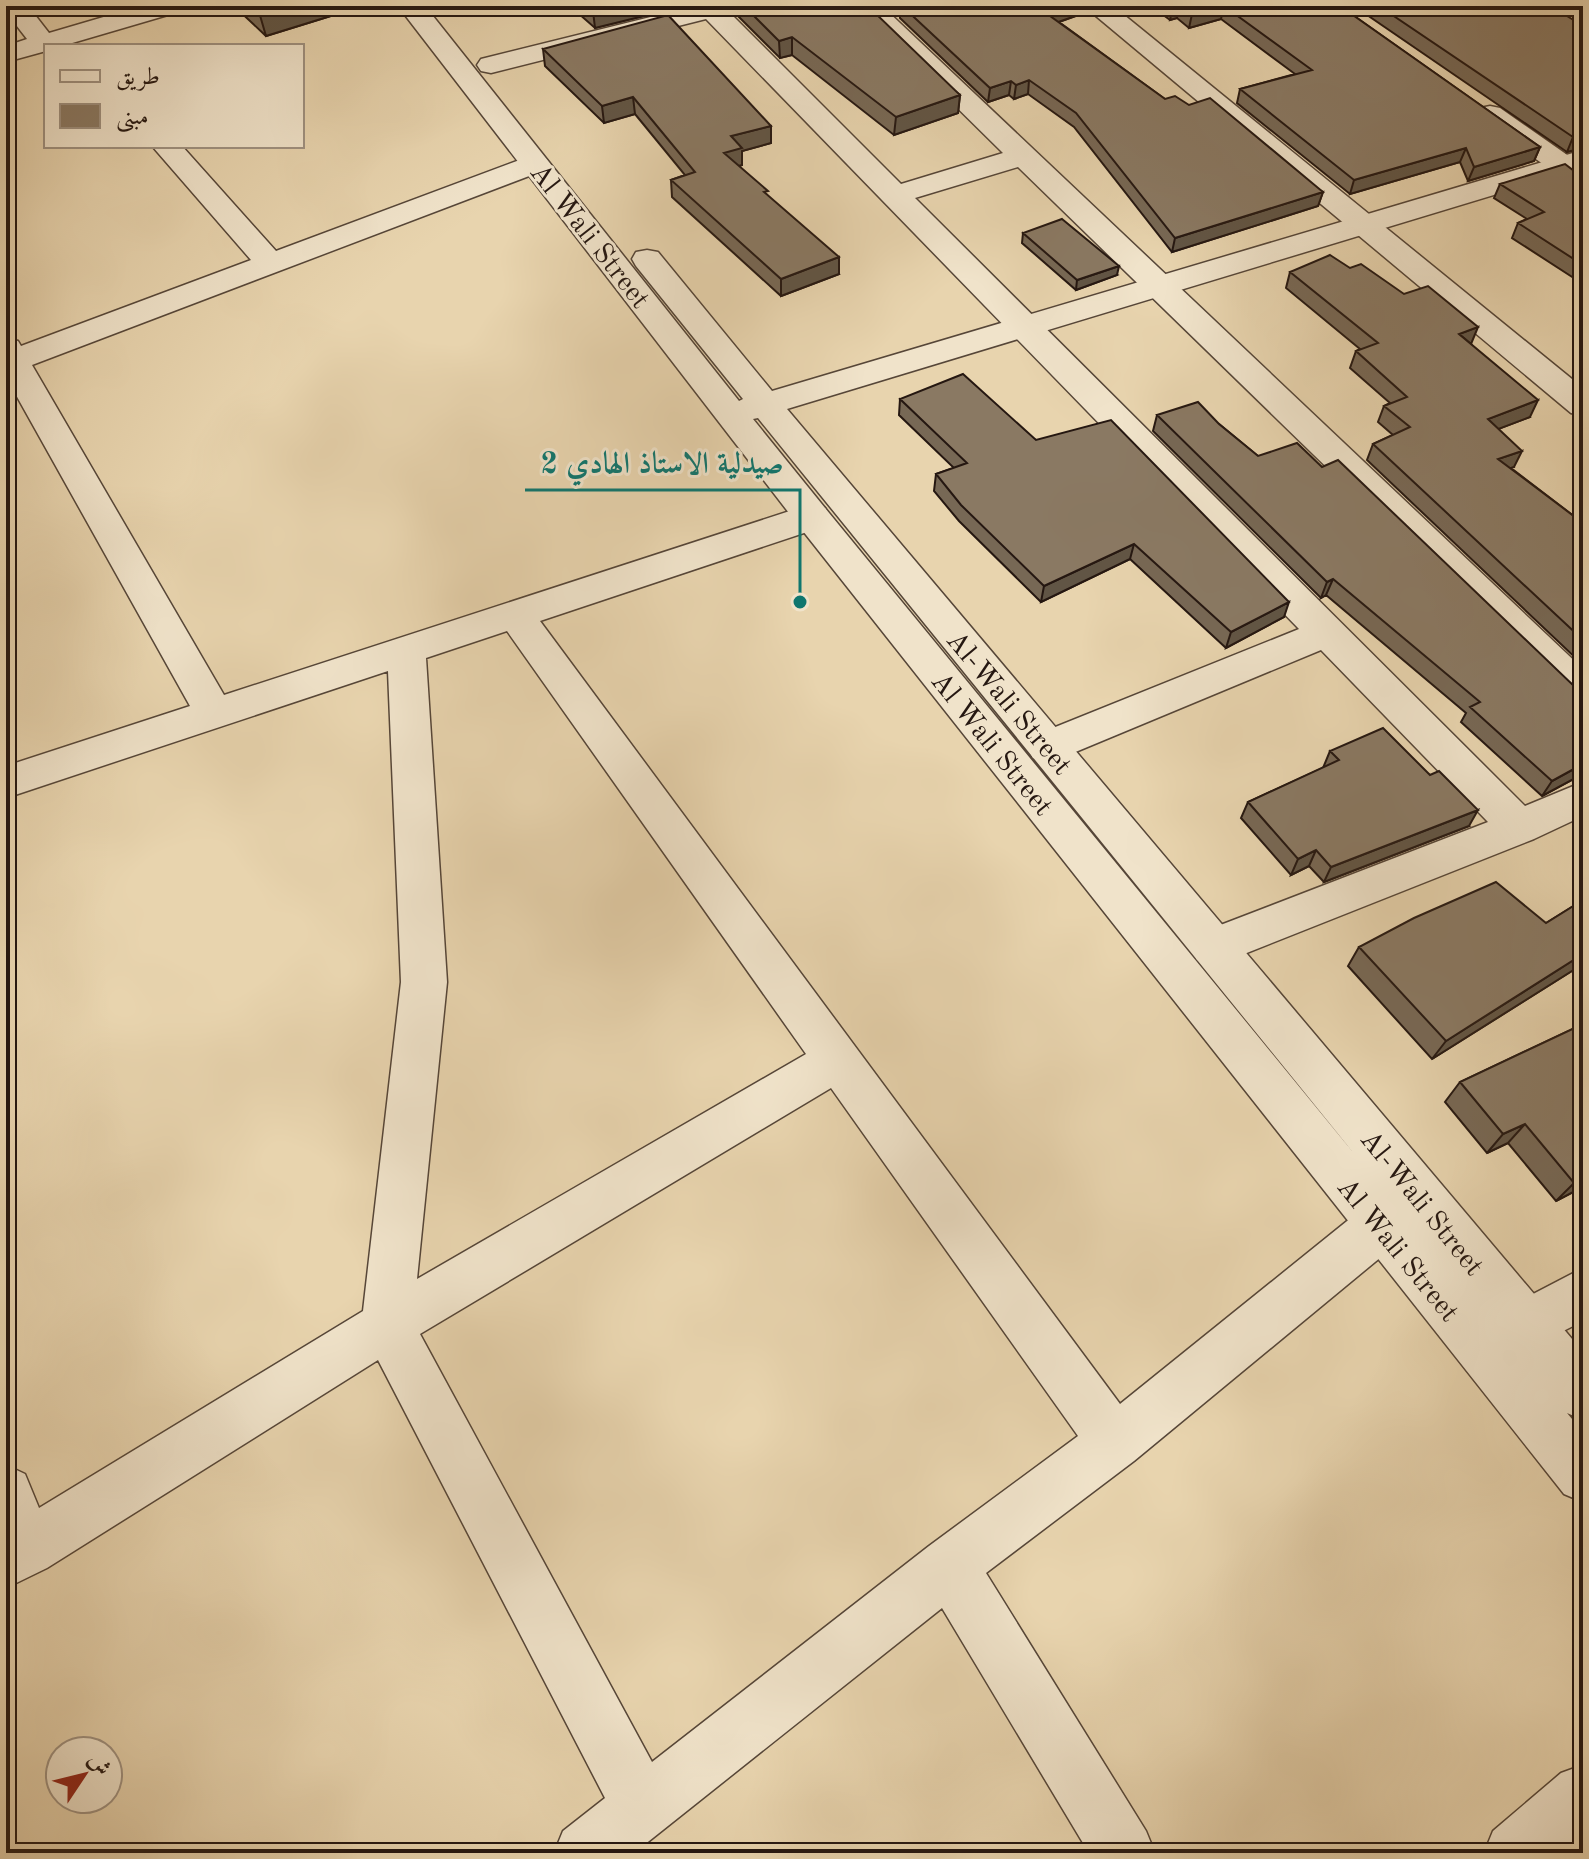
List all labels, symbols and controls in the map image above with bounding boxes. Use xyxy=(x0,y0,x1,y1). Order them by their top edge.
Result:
legend xyxy=(44,44,304,148)
text: طريق xyxy=(116,66,160,91)
text: مبنى xyxy=(116,106,149,133)
street label: Al Wali Street xyxy=(524,159,654,315)
callout: صيدلية الاستاذ الهادي 2 xyxy=(525,436,800,490)
text: صيدلية الاستاذ الهادي 2 xyxy=(540,449,784,486)
street label: Al-Wali Street xyxy=(940,627,1076,781)
street label: Al Wali Street xyxy=(925,668,1057,822)
street label: Al-Wali Street xyxy=(1354,1126,1488,1282)
street label: Al Wali Street xyxy=(1331,1174,1463,1328)
north arrow xyxy=(44,1735,124,1815)
text: ش xyxy=(83,1749,114,1780)

